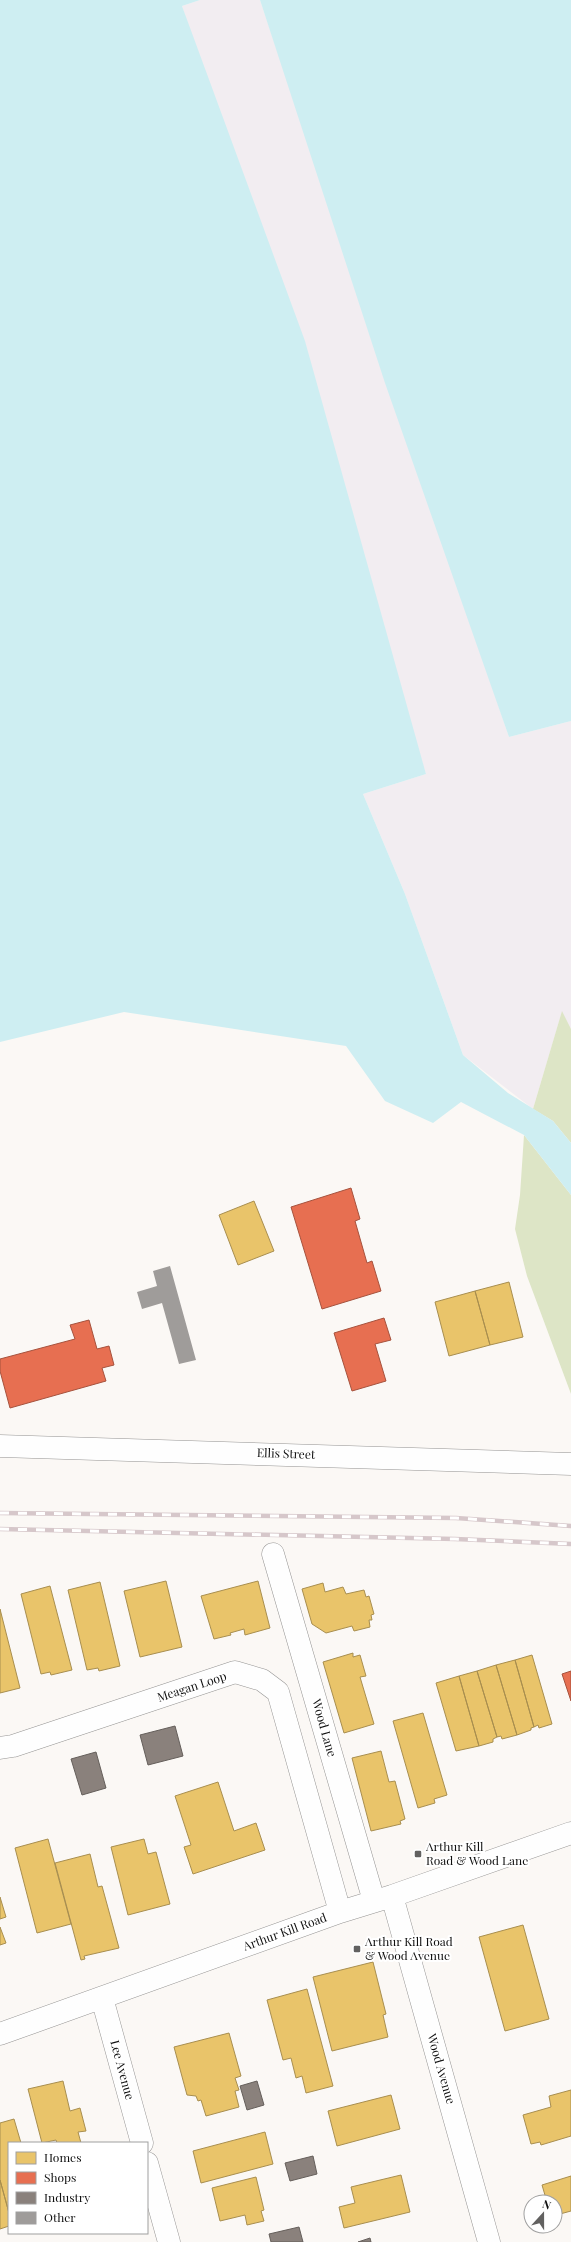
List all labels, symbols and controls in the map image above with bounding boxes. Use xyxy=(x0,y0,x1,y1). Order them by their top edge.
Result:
street label: Ellis Street xyxy=(257,1444,316,1462)
street label: Meagan Loop xyxy=(155,1667,228,1705)
street label: Wood Lane xyxy=(309,1696,341,1758)
place label: Arthur Kill Road & Wood Lane xyxy=(425,1838,528,1868)
marker: Arthur Kill Road & Wood Lane xyxy=(413,1849,423,1859)
street label: Arthur Kill Road xyxy=(240,1909,329,1954)
place label: Arthur Kill Road & Wood Avenue xyxy=(364,1933,453,1963)
marker: Arthur Kill Road & Wood Avenue xyxy=(352,1944,362,1954)
street label: Wood Avenue xyxy=(424,2031,460,2106)
street label: Lee Avenue xyxy=(107,2038,139,2101)
legend xyxy=(8,2142,148,2234)
text: Homes xyxy=(44,2149,82,2165)
text: Shops xyxy=(44,2169,76,2185)
text: Industry xyxy=(44,2189,90,2205)
north arrow xyxy=(523,2194,563,2234)
text: N xyxy=(540,2196,553,2213)
text: Other xyxy=(44,2209,76,2225)

